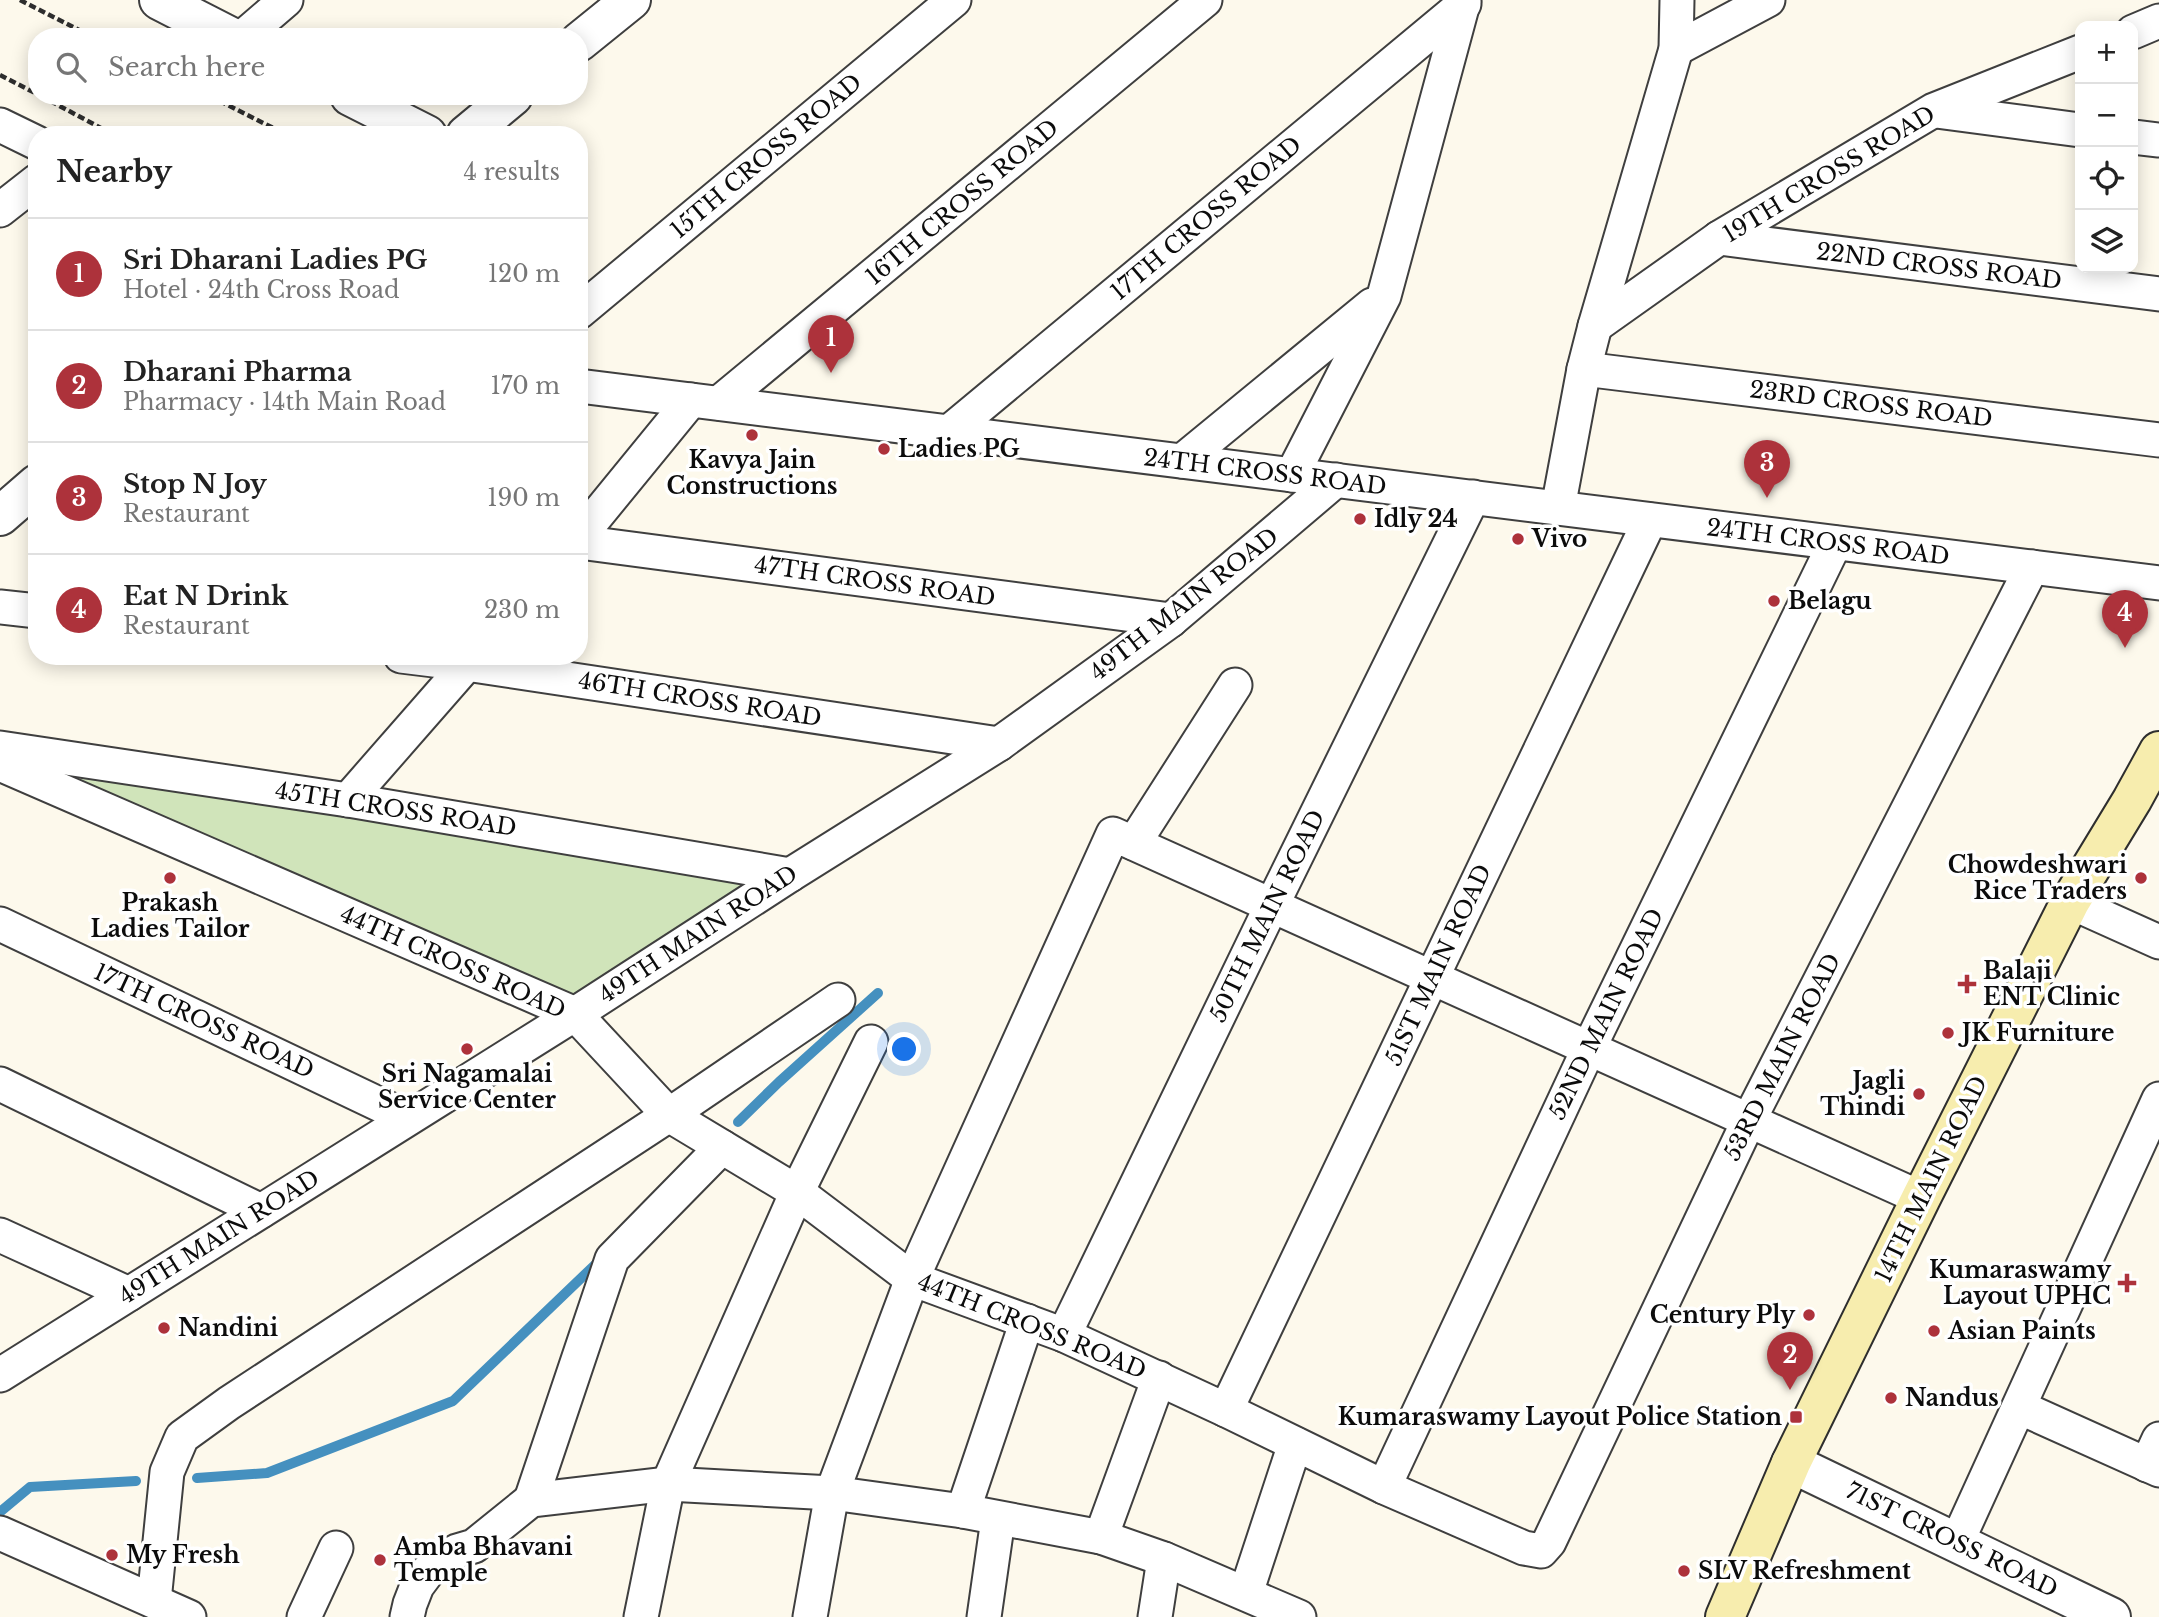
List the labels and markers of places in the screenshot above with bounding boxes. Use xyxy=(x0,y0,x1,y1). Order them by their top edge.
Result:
pin: 1 xyxy=(808,315,854,373)
marker: Kavya Jain Constructions xyxy=(744,427,760,443)
place label: Ladies PG xyxy=(898,435,1020,463)
pin: 3 xyxy=(1744,440,1790,498)
marker: Ladies PG xyxy=(876,441,892,457)
place label: Kavya Jain Constructions xyxy=(667,446,837,500)
place label: Idly 24 xyxy=(1374,505,1458,533)
marker: Idly 24 xyxy=(1352,511,1368,527)
place label: Vivo xyxy=(1531,525,1587,553)
marker: Vivo xyxy=(1510,531,1526,547)
place label: Belagu xyxy=(1788,587,1872,615)
pin: 4 xyxy=(2102,590,2148,648)
marker: Belagu xyxy=(1766,593,1782,609)
place label: Chowdeshwari Rice Traders xyxy=(1948,851,2127,905)
marker: Prakash Ladies Tailor xyxy=(162,870,178,886)
marker: Chowdeshwari Rice Traders xyxy=(2133,870,2149,886)
place label: Prakash Ladies Tailor xyxy=(90,889,250,943)
place label: Balaji ENT Clinic xyxy=(1983,957,2120,1011)
marker: Balaji ENT Clinic xyxy=(1957,974,1977,994)
place label: JK Furniture xyxy=(1958,1019,2114,1047)
marker: JK Furniture xyxy=(1940,1025,1956,1041)
marker: Sri Nagamalai Service Center xyxy=(459,1041,475,1057)
place label: Sri Nagamalai Service Center xyxy=(378,1060,557,1114)
place label: Jagli Thindi xyxy=(1820,1067,1905,1121)
marker: Jagli Thindi xyxy=(1911,1086,1927,1102)
place label: Kumaraswamy Layout UPHC xyxy=(1929,1256,2112,1310)
marker: Kumaraswamy Layout UPHC xyxy=(2117,1273,2137,1293)
place label: Century Ply xyxy=(1650,1301,1796,1329)
marker: Century Ply xyxy=(1801,1307,1817,1323)
place label: Nandini xyxy=(178,1314,278,1342)
place label: Asian Paints xyxy=(1947,1317,2096,1345)
marker: Nandini xyxy=(156,1320,172,1336)
marker: Asian Paints xyxy=(1926,1323,1942,1339)
pin: 2 xyxy=(1767,1332,1813,1390)
place label: Nandus xyxy=(1905,1384,1999,1412)
marker: Nandus xyxy=(1883,1390,1899,1406)
place label: Kumaraswamy Layout Police Station xyxy=(1338,1403,1782,1431)
marker: Kumaraswamy Layout Police Station xyxy=(1788,1409,1804,1425)
place label: Amba Bhavani Temple xyxy=(393,1533,572,1587)
place label: My Fresh xyxy=(126,1541,240,1569)
marker: My Fresh xyxy=(104,1547,120,1563)
marker: Amba Bhavani Temple xyxy=(372,1552,388,1568)
place label: SLV Refreshment xyxy=(1698,1557,1911,1585)
marker: SLV Refreshment xyxy=(1676,1563,1692,1579)

